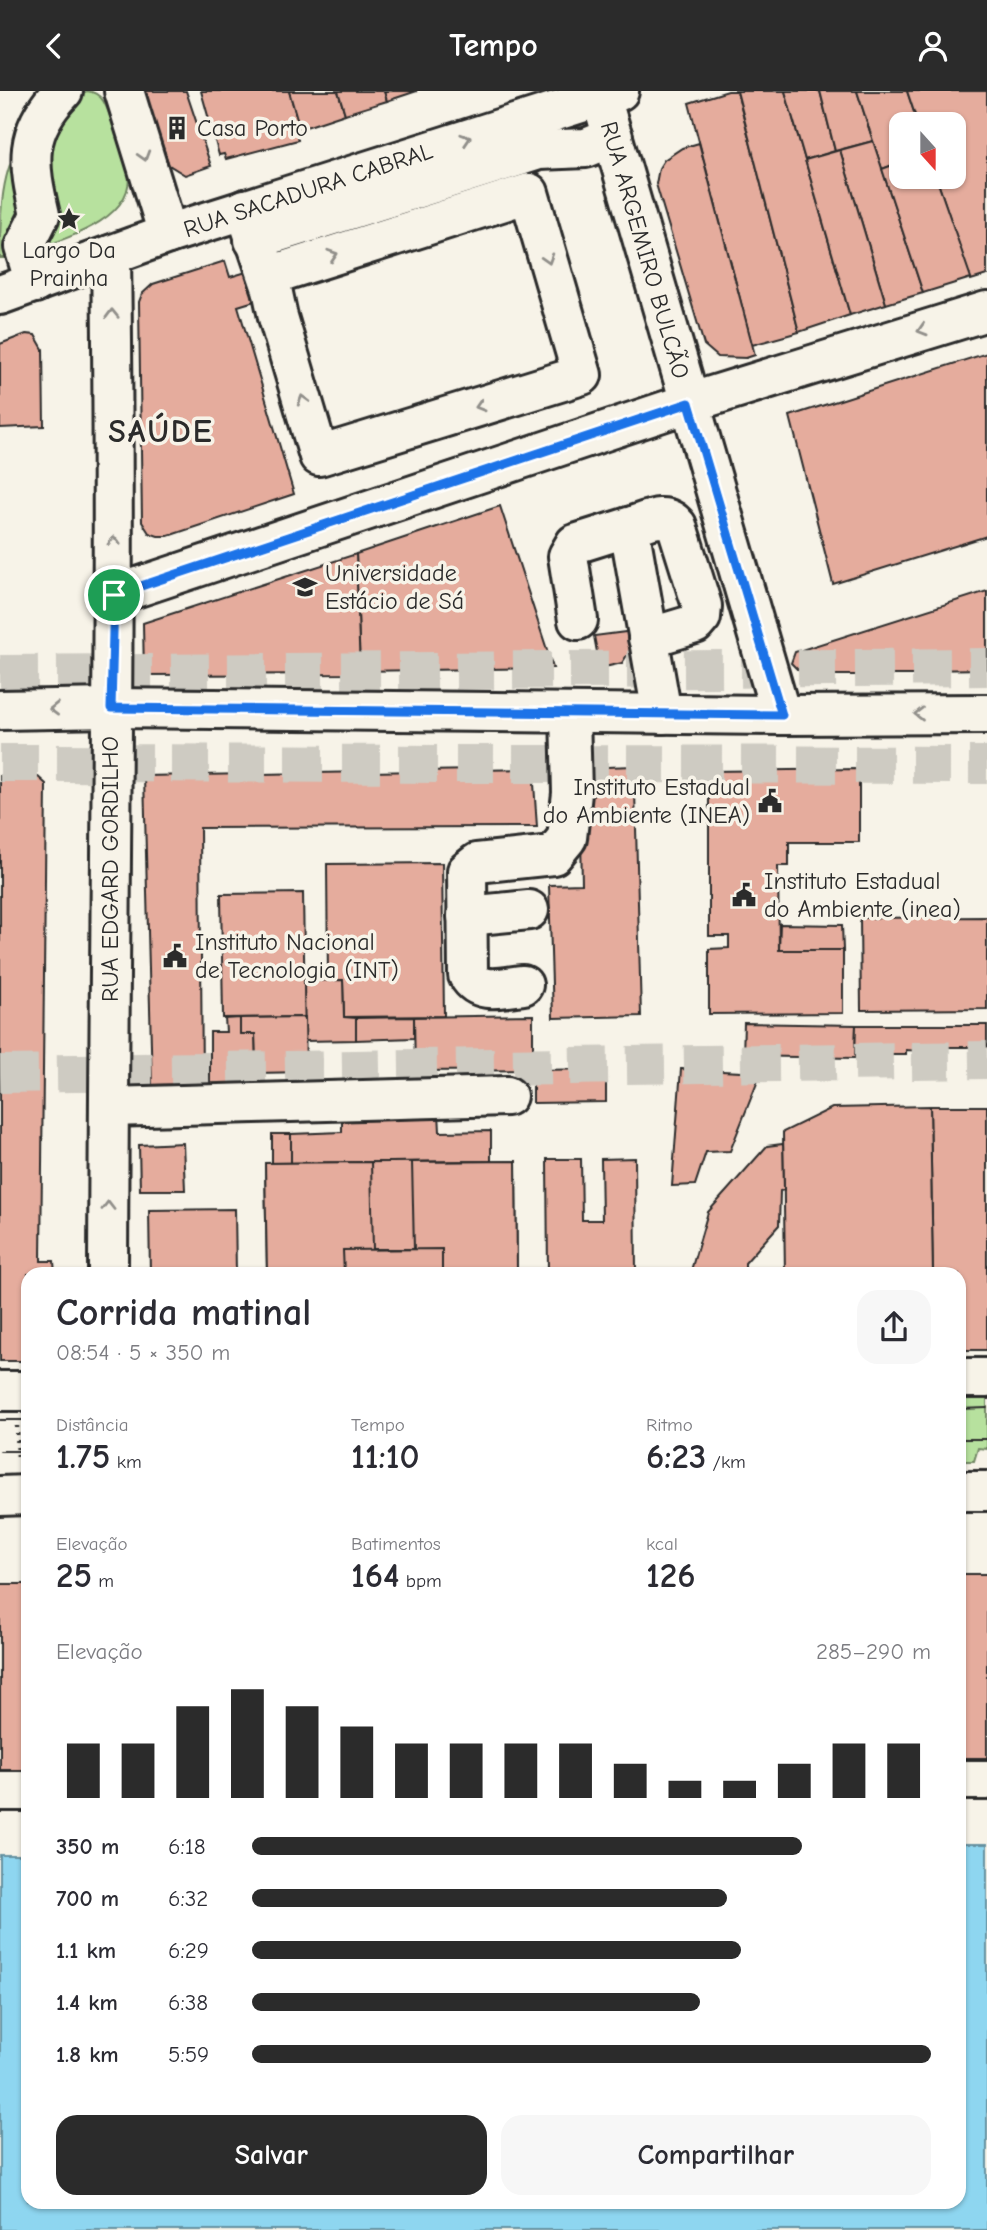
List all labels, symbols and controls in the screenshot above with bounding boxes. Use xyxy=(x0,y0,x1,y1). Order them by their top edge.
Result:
icon: back xyxy=(35,27,73,65)
text: Tempo xyxy=(449,27,538,64)
icon: person xyxy=(914,27,952,65)
north arrow xyxy=(889,112,966,189)
map controls xyxy=(889,112,966,189)
building icon: Casa Porto xyxy=(163,114,191,142)
place label: Casa Porto xyxy=(197,114,308,142)
street label: RUA ARGEMIRO BULCÃO xyxy=(595,118,695,382)
one-way arrow xyxy=(460,133,472,148)
street label: RUA SACADURA CABRAL xyxy=(180,137,436,243)
one-way arrow xyxy=(135,150,150,162)
place icon: Largo Da Prainha xyxy=(55,205,83,233)
place label: Largo Da Prainha xyxy=(22,236,116,292)
one-way arrow xyxy=(326,249,338,264)
one-way arrow xyxy=(540,252,554,264)
one-way arrow xyxy=(104,308,119,319)
one-way arrow xyxy=(916,322,928,337)
one-way arrow xyxy=(296,394,311,406)
one-way arrow xyxy=(475,398,487,413)
district label: SAÚDE xyxy=(108,412,214,450)
one-way arrow xyxy=(106,536,122,546)
place label: Universidade Estácio de Sá xyxy=(325,559,464,615)
pin xyxy=(84,565,144,625)
school or university icon: Universidade Estácio de Sá xyxy=(291,573,319,601)
icon: arrive xyxy=(95,576,133,614)
one-way arrow xyxy=(49,701,59,717)
one-way arrow xyxy=(913,706,924,722)
street label: RUA EDGARD GORDILHO xyxy=(96,736,124,1002)
place label: Instituto Estadual do Ambiente (INEA) xyxy=(543,773,750,829)
public building icon: Instituto Estadual do Ambiente (INEA) xyxy=(756,787,784,815)
place label: Instituto Estadual do Ambiente (inea) xyxy=(764,867,961,923)
public building icon: Instituto Estadual do Ambiente (inea) xyxy=(730,881,758,909)
place label: Instituto Nacional de Tecnologia (INT) xyxy=(195,928,399,984)
public building icon: Instituto Nacional de Tecnologia (INT) xyxy=(161,942,189,970)
one-way arrow xyxy=(100,1200,116,1211)
button: share xyxy=(857,1290,931,1364)
text: Corrida matinal xyxy=(56,1291,311,1335)
text: 08:54 · 5 × 350 m xyxy=(56,1339,230,1366)
text: Distância xyxy=(56,1414,129,1436)
text: Tempo xyxy=(351,1414,405,1436)
text: Ritmo xyxy=(646,1414,693,1436)
text: 1.75 xyxy=(56,1436,110,1477)
text: 11:10 xyxy=(351,1436,420,1477)
text: 6:23 xyxy=(646,1436,706,1477)
text: km xyxy=(110,1451,142,1473)
text: /km xyxy=(706,1451,746,1473)
text: Elevação xyxy=(56,1533,128,1555)
text: Batimentos xyxy=(351,1533,441,1555)
text: kcal xyxy=(646,1533,678,1555)
text: 25 xyxy=(56,1555,92,1596)
text: 164 xyxy=(351,1555,399,1596)
text: 126 xyxy=(646,1555,696,1596)
text: m xyxy=(92,1570,114,1592)
text: bpm xyxy=(399,1570,442,1592)
text: Elevação xyxy=(56,1638,143,1665)
text: 285–290 m xyxy=(816,1638,931,1665)
text: 350 m xyxy=(56,1833,119,1860)
text: 6:18 xyxy=(168,1833,206,1860)
text: 700 m xyxy=(56,1885,119,1912)
text: 6:32 xyxy=(168,1885,208,1912)
text: 1.1 km xyxy=(56,1937,116,1964)
text: 6:29 xyxy=(168,1937,209,1964)
text: 1.4 km xyxy=(56,1989,118,2016)
text: 6:38 xyxy=(168,1989,208,2016)
text: 1.8 km xyxy=(56,2041,119,2068)
text: 5:59 xyxy=(168,2041,209,2068)
button: Salvar xyxy=(56,2115,487,2195)
button: Compartilhar xyxy=(501,2115,931,2195)

